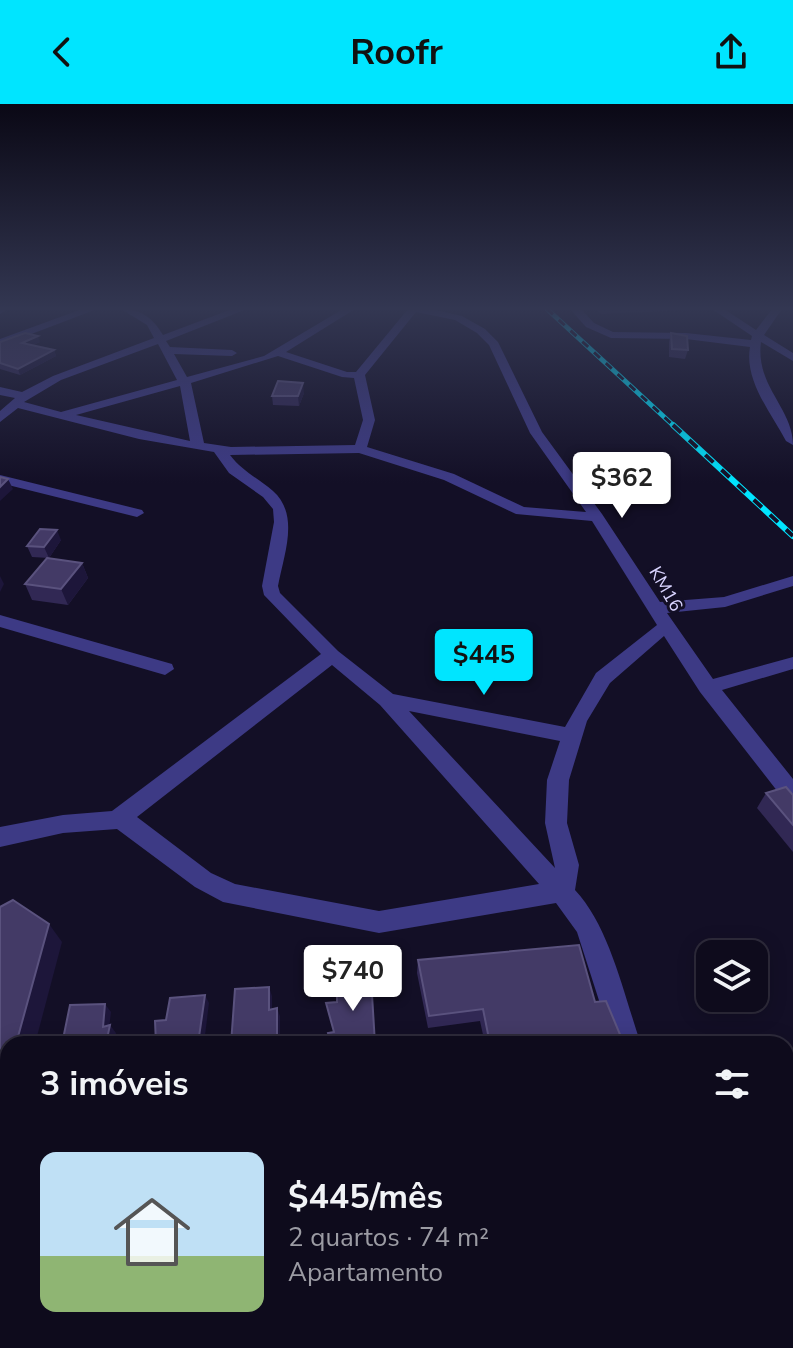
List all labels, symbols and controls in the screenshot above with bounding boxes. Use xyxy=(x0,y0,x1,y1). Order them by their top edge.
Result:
text: Roofr xyxy=(350,28,443,77)
icon: back xyxy=(40,30,84,74)
icon: share xyxy=(709,30,753,74)
pin: $362 xyxy=(575,452,669,520)
text: $362 xyxy=(591,460,653,495)
street label: KM16 xyxy=(644,562,688,616)
pin: $445 xyxy=(437,629,531,697)
text: $445 xyxy=(453,637,515,672)
map controls xyxy=(696,940,768,1012)
button: layers xyxy=(696,940,768,1012)
pin: $740 xyxy=(306,945,400,1013)
text: $740 xyxy=(322,953,384,988)
text: 3 imóveis xyxy=(40,1061,189,1107)
icon: filters xyxy=(710,1062,754,1106)
text: $445/mês xyxy=(288,1174,443,1220)
icon: home xyxy=(104,1184,200,1280)
text: 2 quartos · 74 m² xyxy=(288,1220,489,1255)
text: Apartamento xyxy=(288,1255,443,1290)

